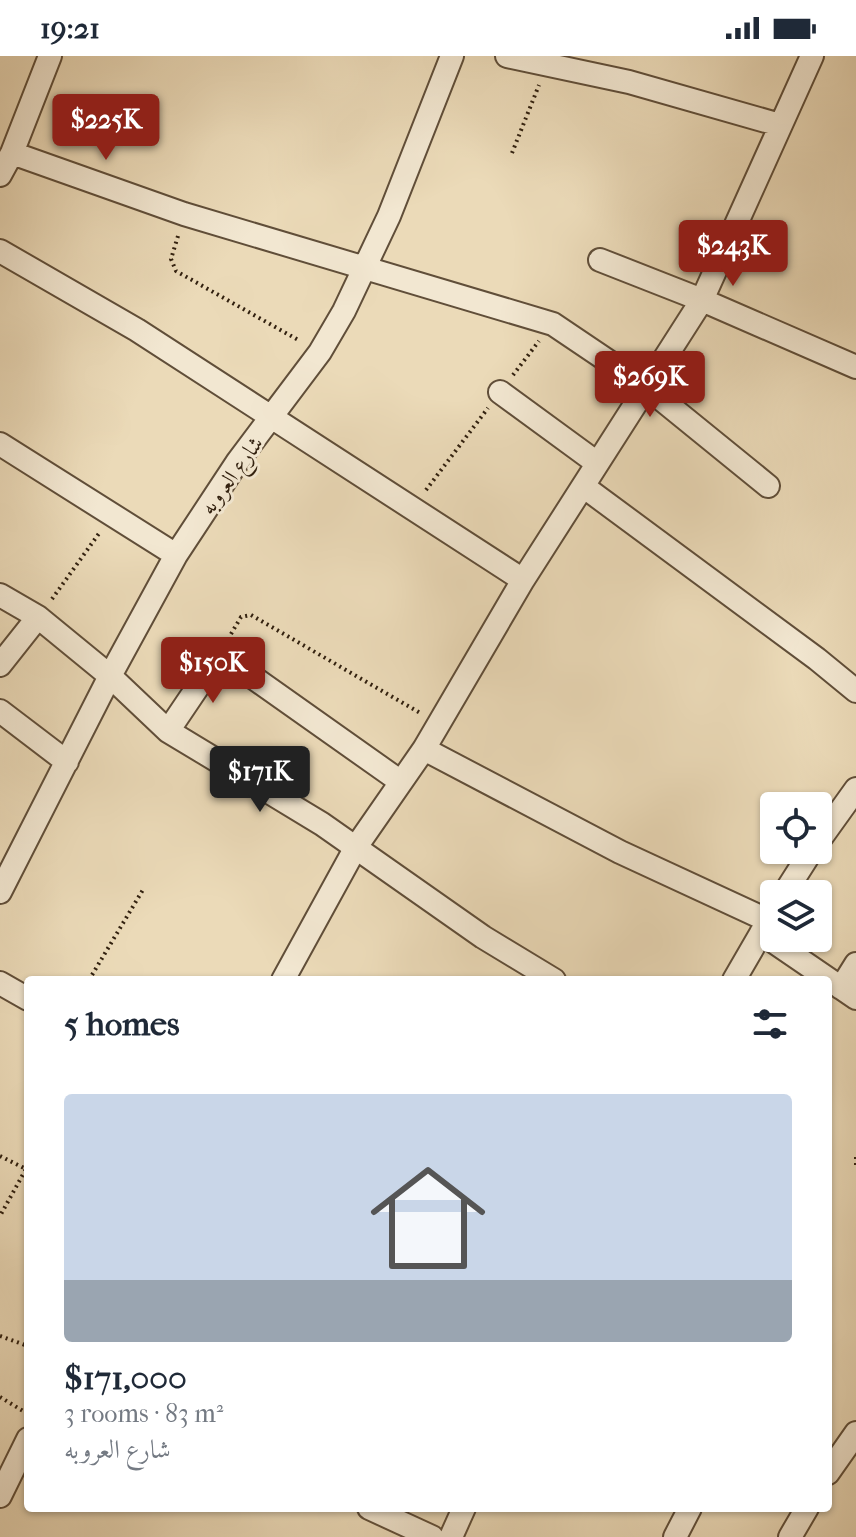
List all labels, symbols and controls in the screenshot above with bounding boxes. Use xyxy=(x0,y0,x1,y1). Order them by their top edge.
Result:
text: 19:21 xyxy=(40,11,100,46)
pin: $225K xyxy=(50,94,162,162)
text: $225K xyxy=(70,104,142,135)
pin: $243K xyxy=(677,220,789,288)
text: $243K xyxy=(697,230,769,261)
pin: $269K xyxy=(594,351,706,419)
text: $269K xyxy=(613,361,687,392)
street label: شارع العروبه xyxy=(195,431,273,523)
pin: $150K xyxy=(157,637,269,705)
text: $150K xyxy=(179,647,247,678)
pin: $171K xyxy=(204,746,316,814)
text: $171K xyxy=(228,756,292,787)
map controls xyxy=(760,792,832,952)
button: locate xyxy=(760,792,832,864)
button: layers xyxy=(760,880,832,952)
icon: filters xyxy=(748,1002,792,1046)
text: 5 homes xyxy=(64,1004,179,1044)
icon: home xyxy=(356,1146,500,1290)
text: $171,000 xyxy=(64,1358,187,1398)
text: 3 rooms · 83 m² xyxy=(64,1398,223,1429)
text: شارع العروبه xyxy=(64,1434,171,1465)

